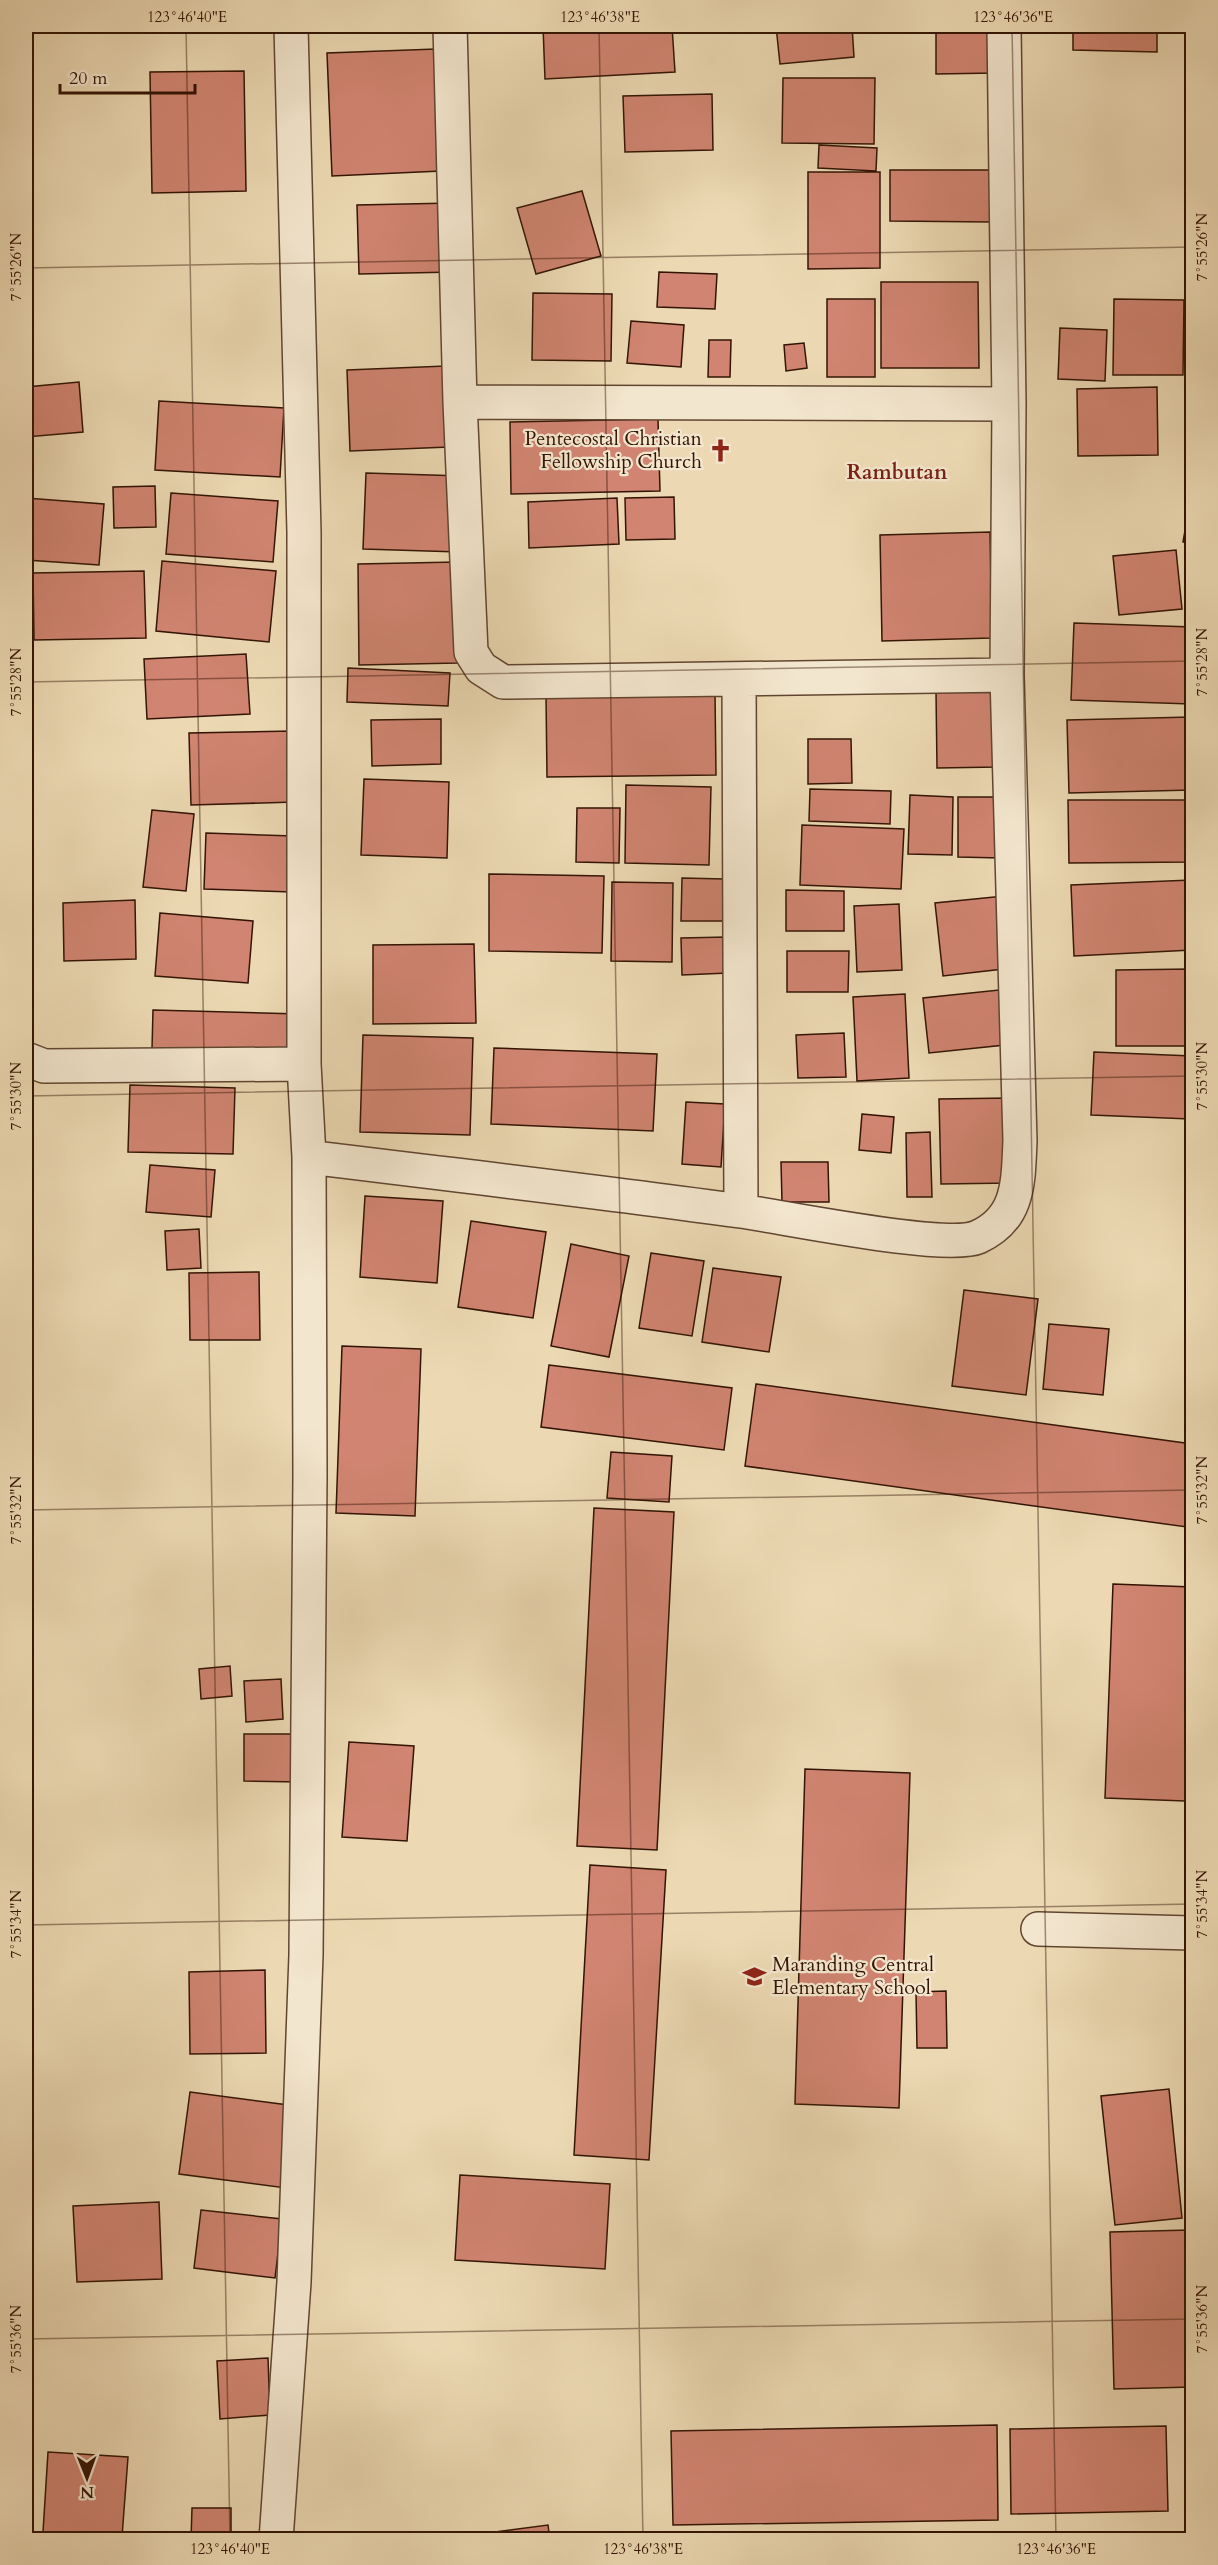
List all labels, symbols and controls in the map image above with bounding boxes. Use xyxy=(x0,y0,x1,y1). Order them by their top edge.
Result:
text: 123°46'40"E xyxy=(147,7,227,27)
text: 123°46'38"E xyxy=(560,7,640,27)
text: 123°46'36"E xyxy=(973,7,1053,27)
scale bar xyxy=(60,57,195,95)
text: 20 m xyxy=(69,66,108,91)
text: 7°55'26"N xyxy=(1192,213,1212,281)
text: 7°55'26"N xyxy=(6,233,26,301)
place label: Pentecostal Christian Fellowship Church xyxy=(524,425,703,475)
church icon: Pentecostal Christian Fellowship Church xyxy=(707,437,733,463)
district label: Rambutan xyxy=(847,458,948,487)
text: 7°55'28"N xyxy=(1192,628,1212,696)
text: 7°55'28"N xyxy=(6,648,26,716)
text: 7°55'30"N xyxy=(1192,1042,1212,1110)
text: 7°55'30"N xyxy=(6,1062,26,1130)
text: 7°55'32"N xyxy=(1192,1456,1212,1524)
text: 7°55'32"N xyxy=(6,1476,26,1544)
text: 7°55'34"N xyxy=(1192,1870,1212,1938)
text: 7°55'34"N xyxy=(6,1890,26,1958)
place label: Maranding Central Elementary School xyxy=(772,1951,934,2001)
school or university icon: Maranding Central Elementary School xyxy=(741,1963,767,1989)
text: 7°55'36"N xyxy=(1192,2285,1212,2353)
text: 7°55'36"N xyxy=(6,2305,26,2373)
north arrow xyxy=(57,2448,117,2508)
text: N xyxy=(80,2481,94,2503)
text: 123°46'40"E xyxy=(190,2539,270,2559)
text: 123°46'38"E xyxy=(603,2539,683,2559)
text: 123°46'36"E xyxy=(1016,2539,1096,2559)

